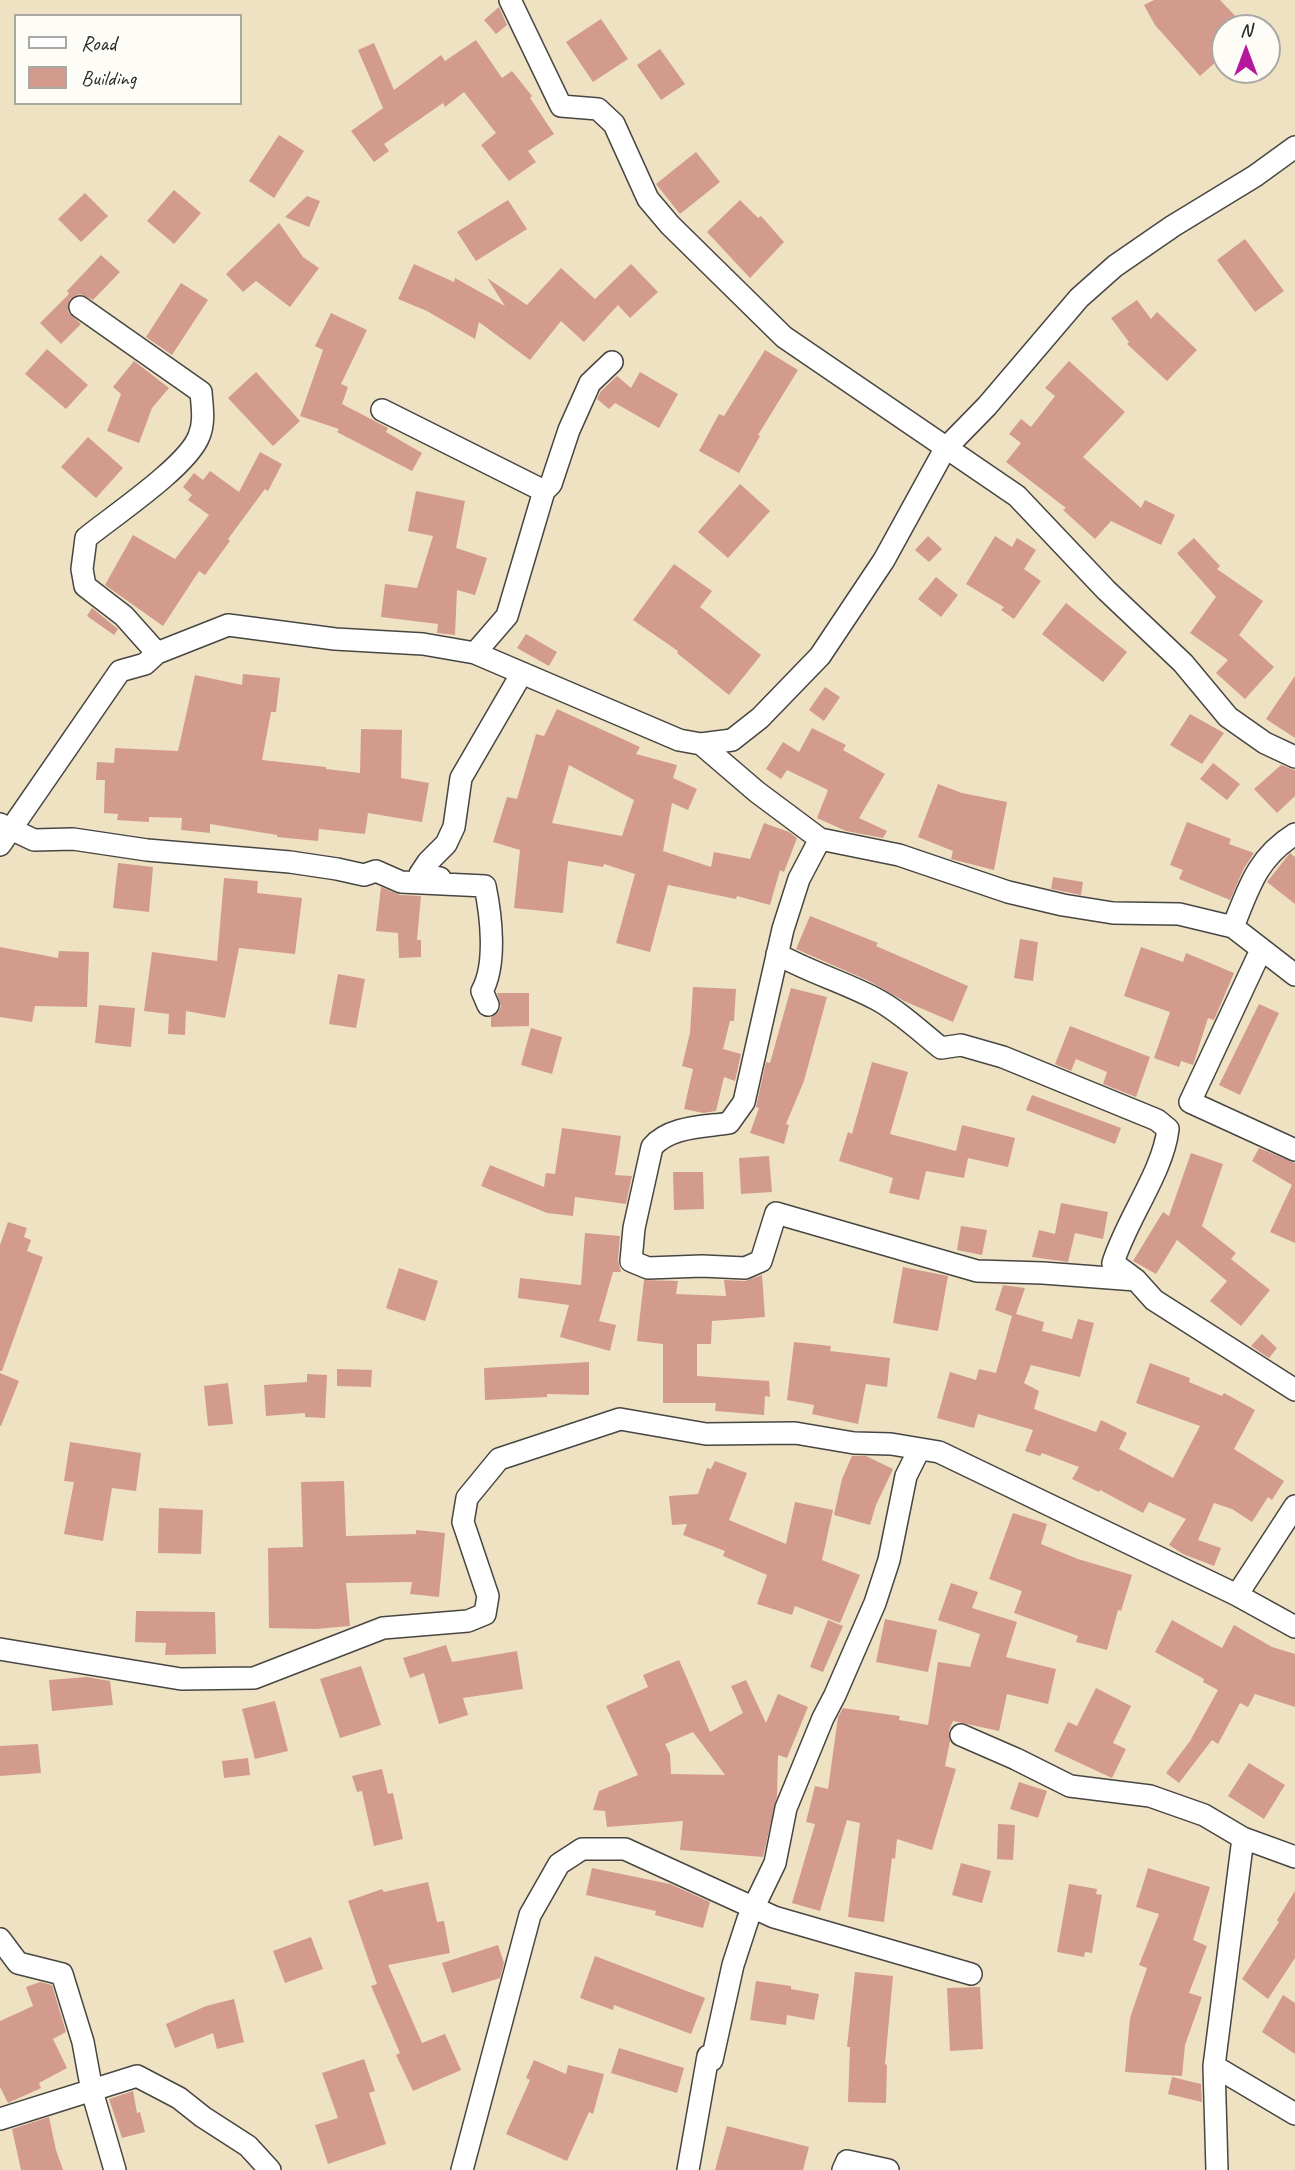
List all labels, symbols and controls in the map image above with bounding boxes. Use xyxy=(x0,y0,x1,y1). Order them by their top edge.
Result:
legend xyxy=(14,14,242,105)
north arrow xyxy=(1211,14,1281,84)
text: N xyxy=(1240,18,1252,42)
text: Road xyxy=(81,30,116,56)
text: Building xyxy=(81,65,136,91)

